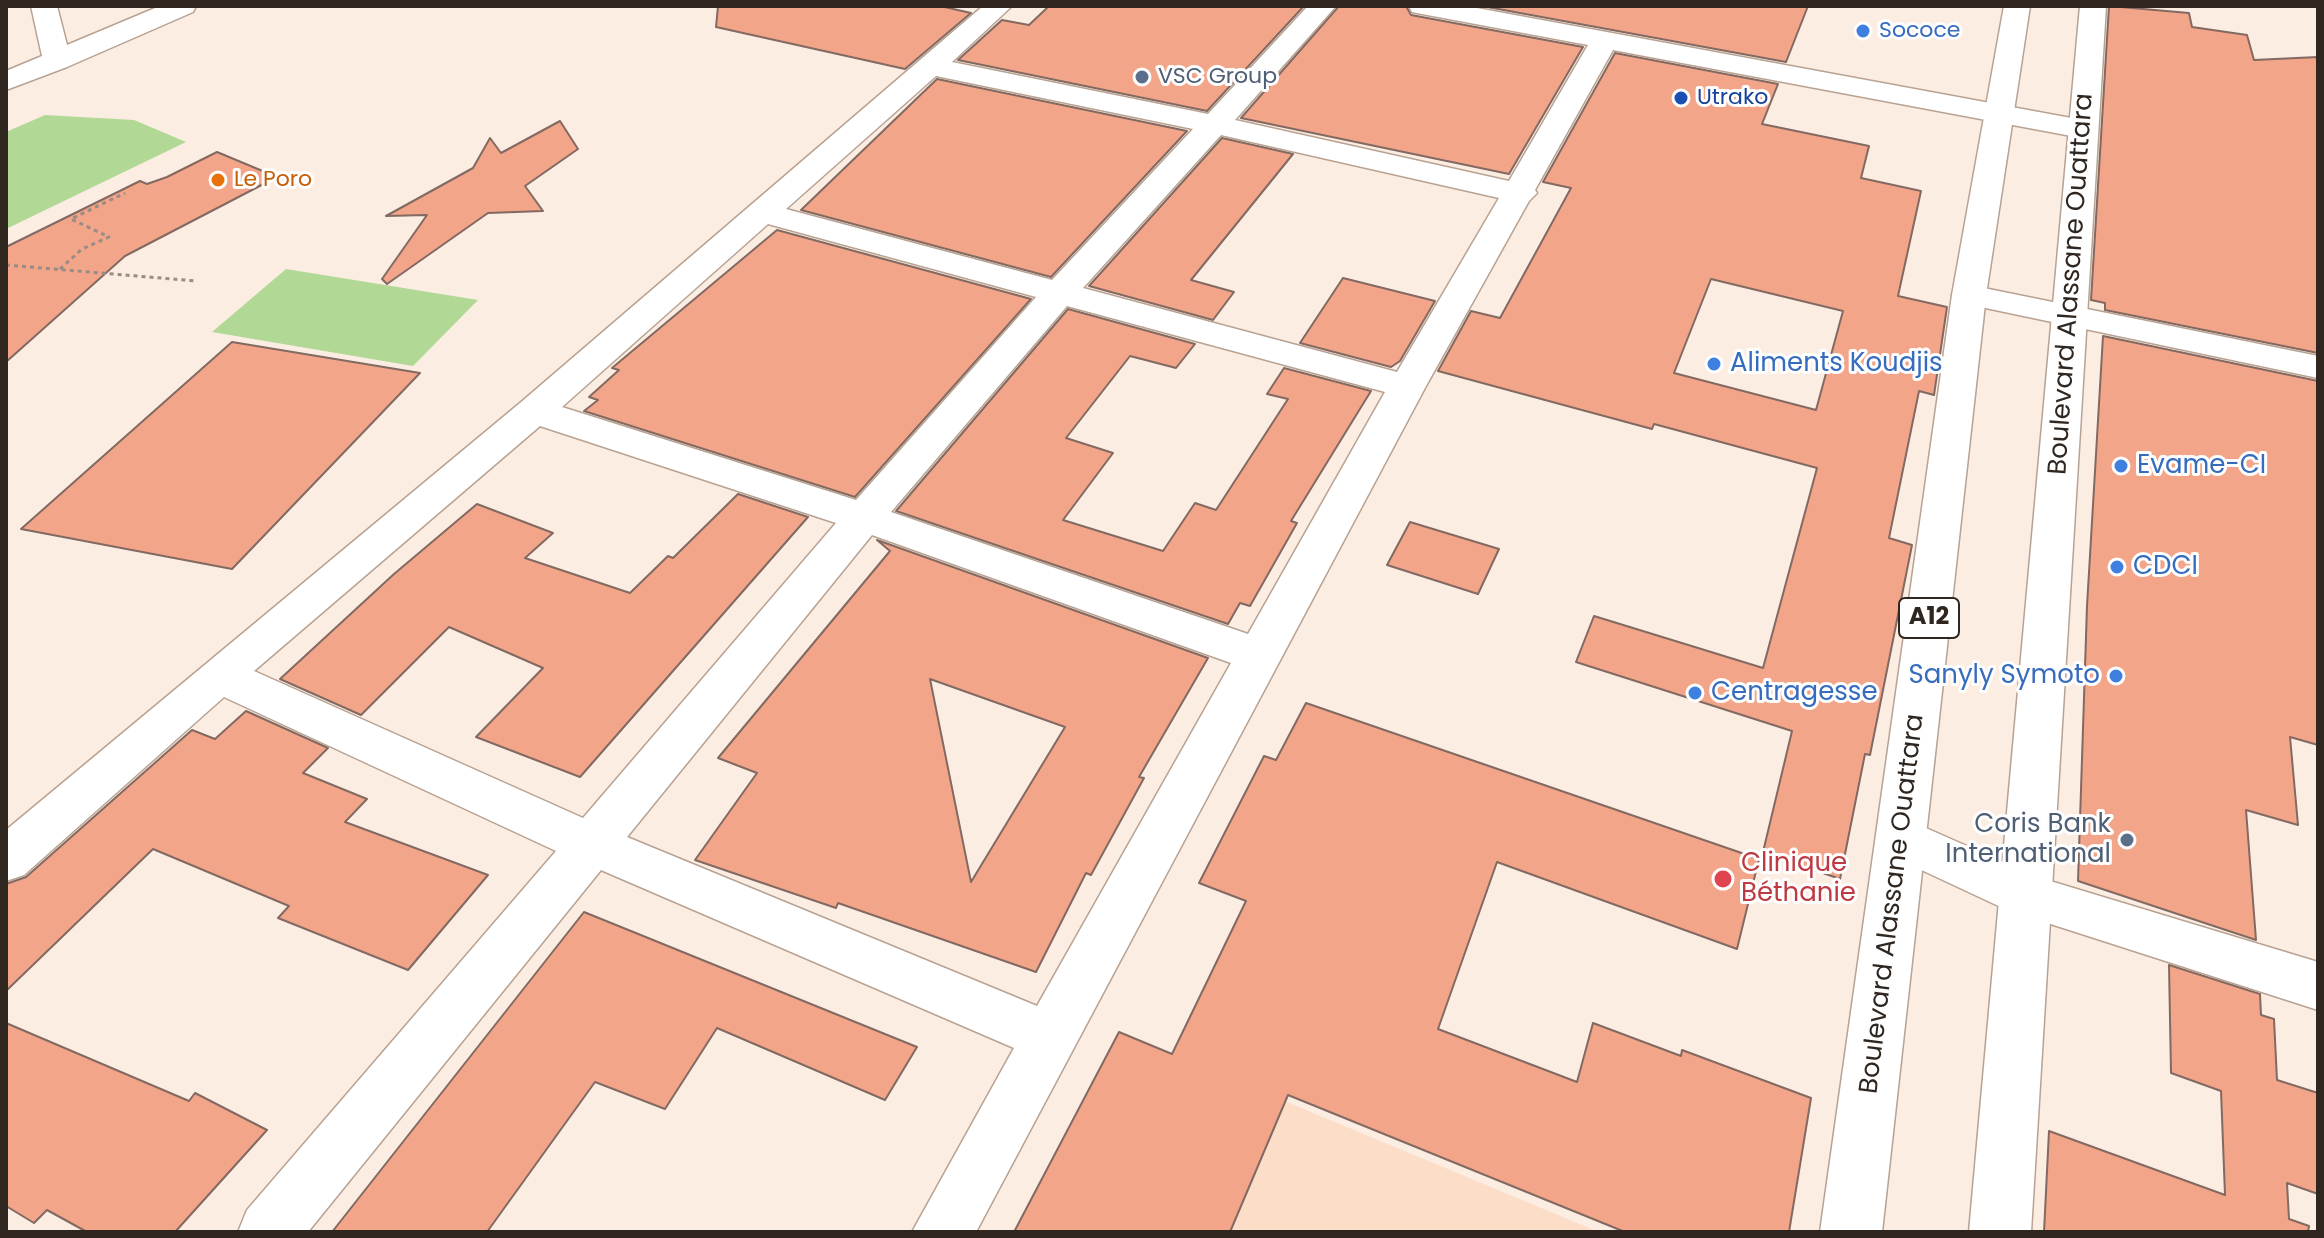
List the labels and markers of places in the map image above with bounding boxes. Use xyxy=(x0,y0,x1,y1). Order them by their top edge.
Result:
place label: Sococe xyxy=(1879,18,1960,44)
marker: Sococe xyxy=(1854,22,1872,40)
place label: VSC Group xyxy=(1158,64,1277,90)
marker: VSC Group xyxy=(1133,68,1151,86)
place label: Utrako xyxy=(1697,85,1768,111)
marker: Utrako xyxy=(1672,89,1690,107)
place label: Le Poro xyxy=(234,167,312,193)
marker: Le Poro xyxy=(209,171,227,189)
place label: Aliments Koudjis xyxy=(1730,348,1943,380)
marker: Aliments Koudjis xyxy=(1705,355,1723,373)
place label: Evame-CI xyxy=(2137,450,2266,482)
marker: Evame-CI xyxy=(2112,457,2130,475)
place label: CDCI xyxy=(2133,551,2198,583)
marker: CDCI xyxy=(2108,558,2126,576)
place label: Sanyly Symoto xyxy=(1908,660,2100,692)
marker: Sanyly Symoto xyxy=(2107,667,2125,685)
place label: Centragesse xyxy=(1711,677,1878,709)
marker: Centragesse xyxy=(1686,684,1704,702)
place label: Coris Bank International xyxy=(1945,809,2111,870)
marker: Coris Bank International xyxy=(2118,831,2136,849)
place label: Clinique Béthanie xyxy=(1741,848,1856,910)
marker: Clinique Béthanie xyxy=(1712,868,1734,890)

